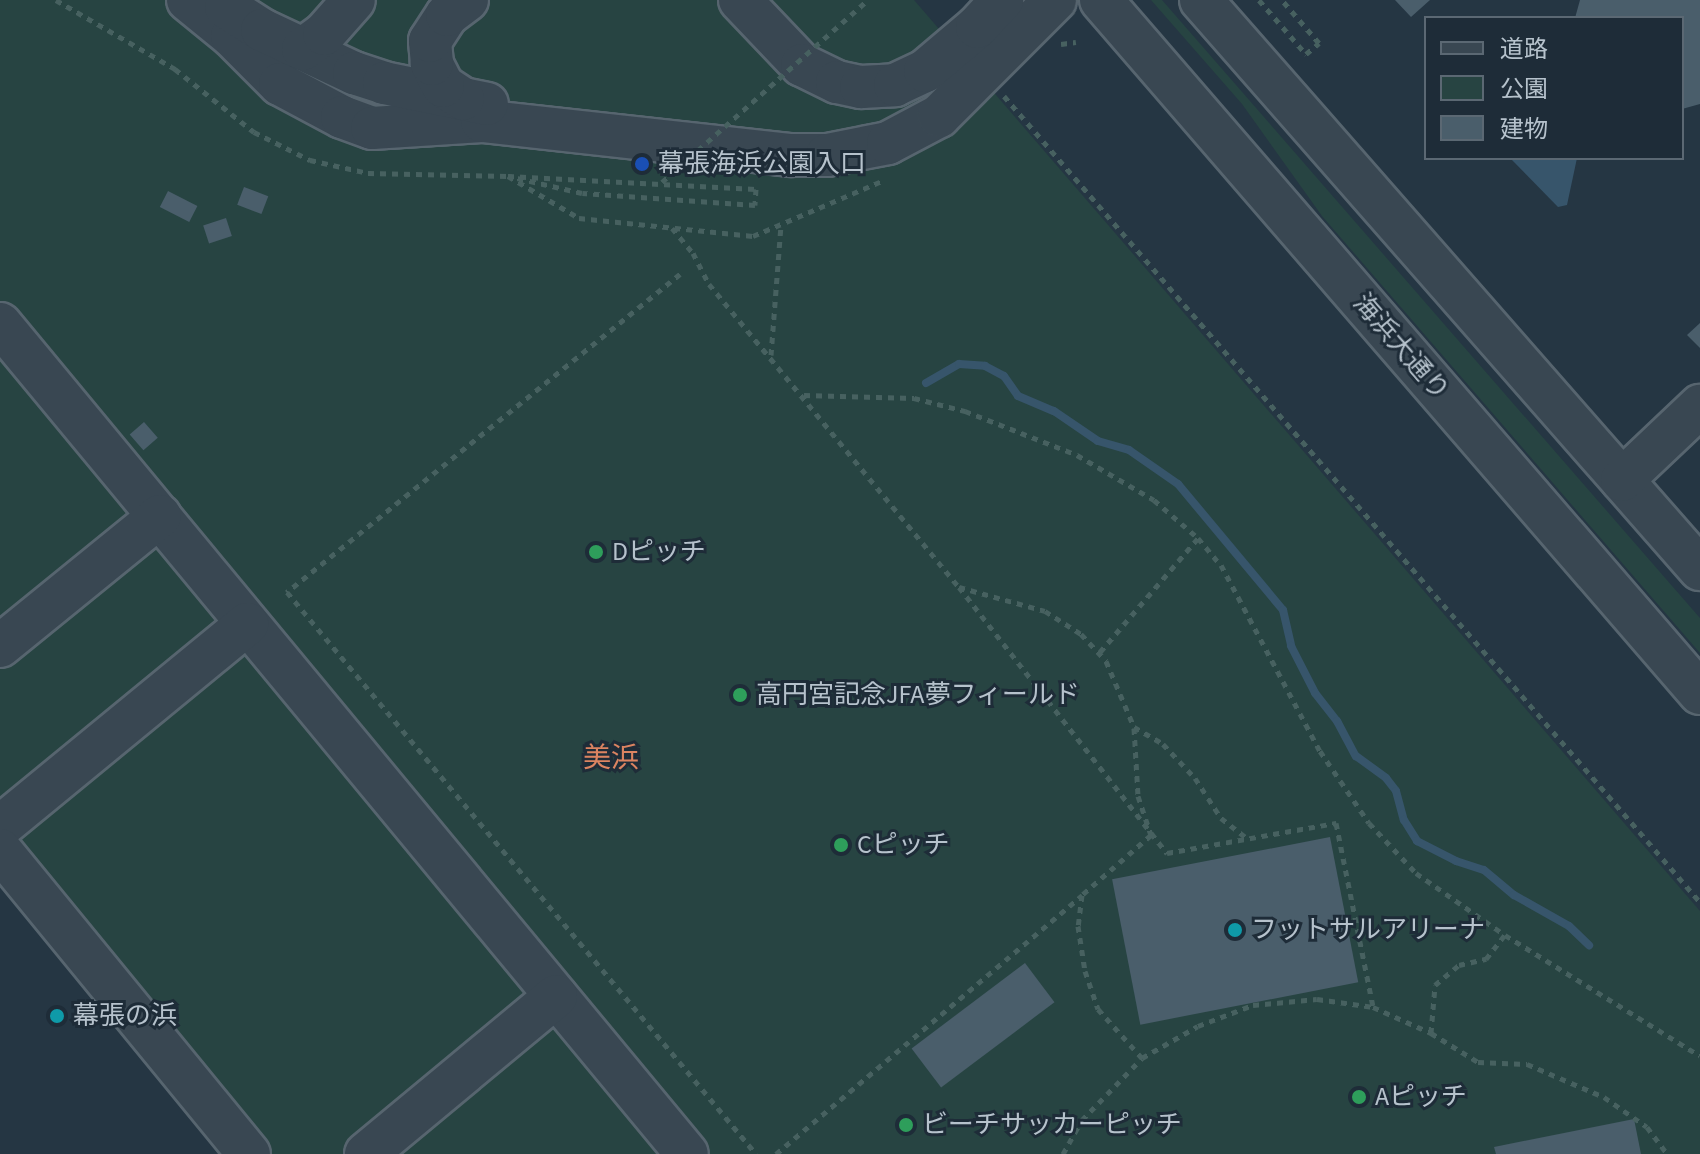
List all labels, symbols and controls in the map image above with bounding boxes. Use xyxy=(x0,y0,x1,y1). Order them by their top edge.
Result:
legend xyxy=(1424,16,1684,160)
text: 道路 xyxy=(1500,32,1548,67)
text: 公園 xyxy=(1500,72,1548,107)
text: 建物 xyxy=(1500,112,1548,147)
place label: 幕張海浜公園入口 xyxy=(658,148,866,180)
marker: 幕張海浜公園入口 xyxy=(633,155,651,173)
street label: 海浜大通り xyxy=(1347,288,1455,406)
place label: Dピッチ xyxy=(612,536,706,568)
marker: Dピッチ xyxy=(587,543,605,561)
place label: 高円宮記念JFA夢フィールド xyxy=(756,679,1080,711)
marker: 高円宮記念JFA夢フィールド xyxy=(731,686,749,704)
district label: 美浜 xyxy=(583,741,639,775)
place label: Cピッチ xyxy=(857,829,950,861)
marker: Cピッチ xyxy=(832,836,850,854)
place label: フットサルアリーナ xyxy=(1251,914,1485,946)
marker: フットサルアリーナ xyxy=(1226,921,1244,939)
place label: 幕張の浜 xyxy=(73,1000,177,1032)
marker: 幕張の浜 xyxy=(48,1007,66,1025)
place label: Aピッチ xyxy=(1375,1081,1467,1113)
marker: Aピッチ xyxy=(1350,1088,1368,1106)
place label: ビーチサッカーピッチ xyxy=(922,1109,1182,1141)
marker: ビーチサッカーピッチ xyxy=(897,1116,915,1134)

